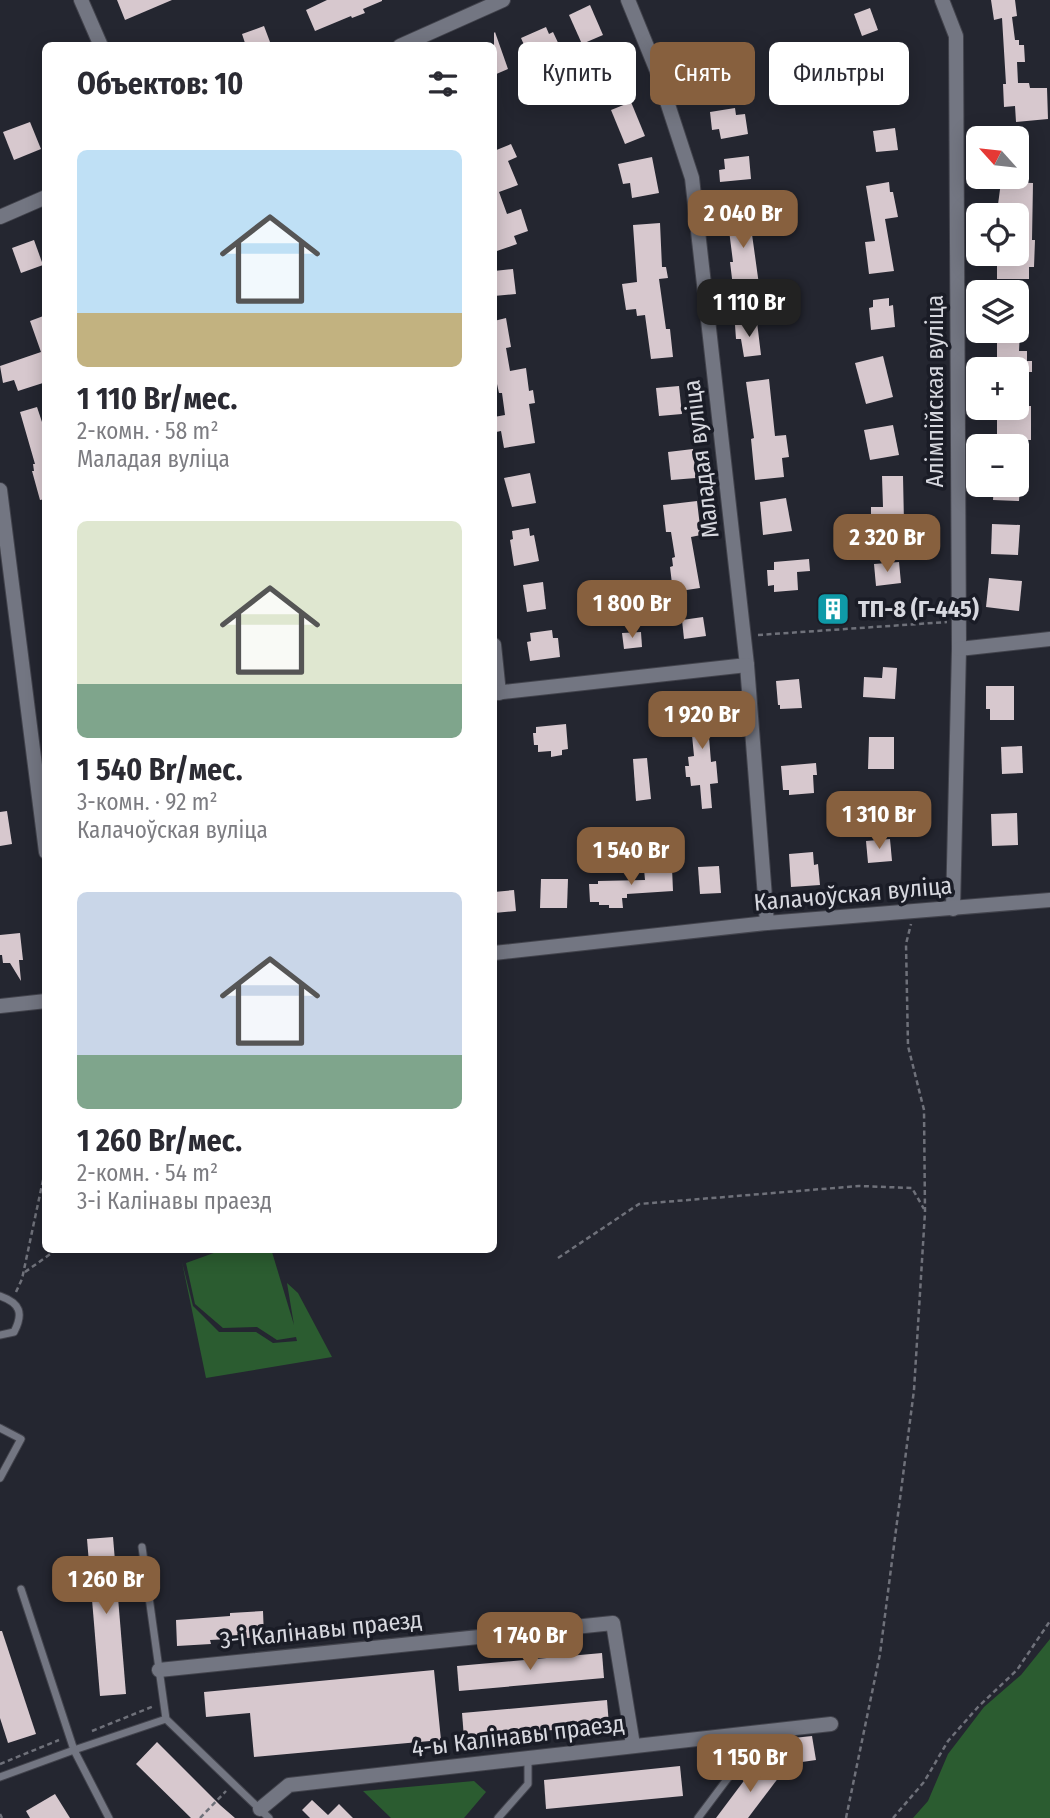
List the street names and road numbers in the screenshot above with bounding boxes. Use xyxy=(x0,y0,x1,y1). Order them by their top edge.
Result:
street label: Алімпійская вуліца xyxy=(921,295,949,487)
street label: Маладая вуліца xyxy=(677,378,725,540)
street label: Калачоўская вуліца xyxy=(753,871,953,917)
street label: 3-і Калінавы праезд xyxy=(218,1605,424,1655)
street label: 4-ы Калінавы праезд xyxy=(410,1709,626,1763)

